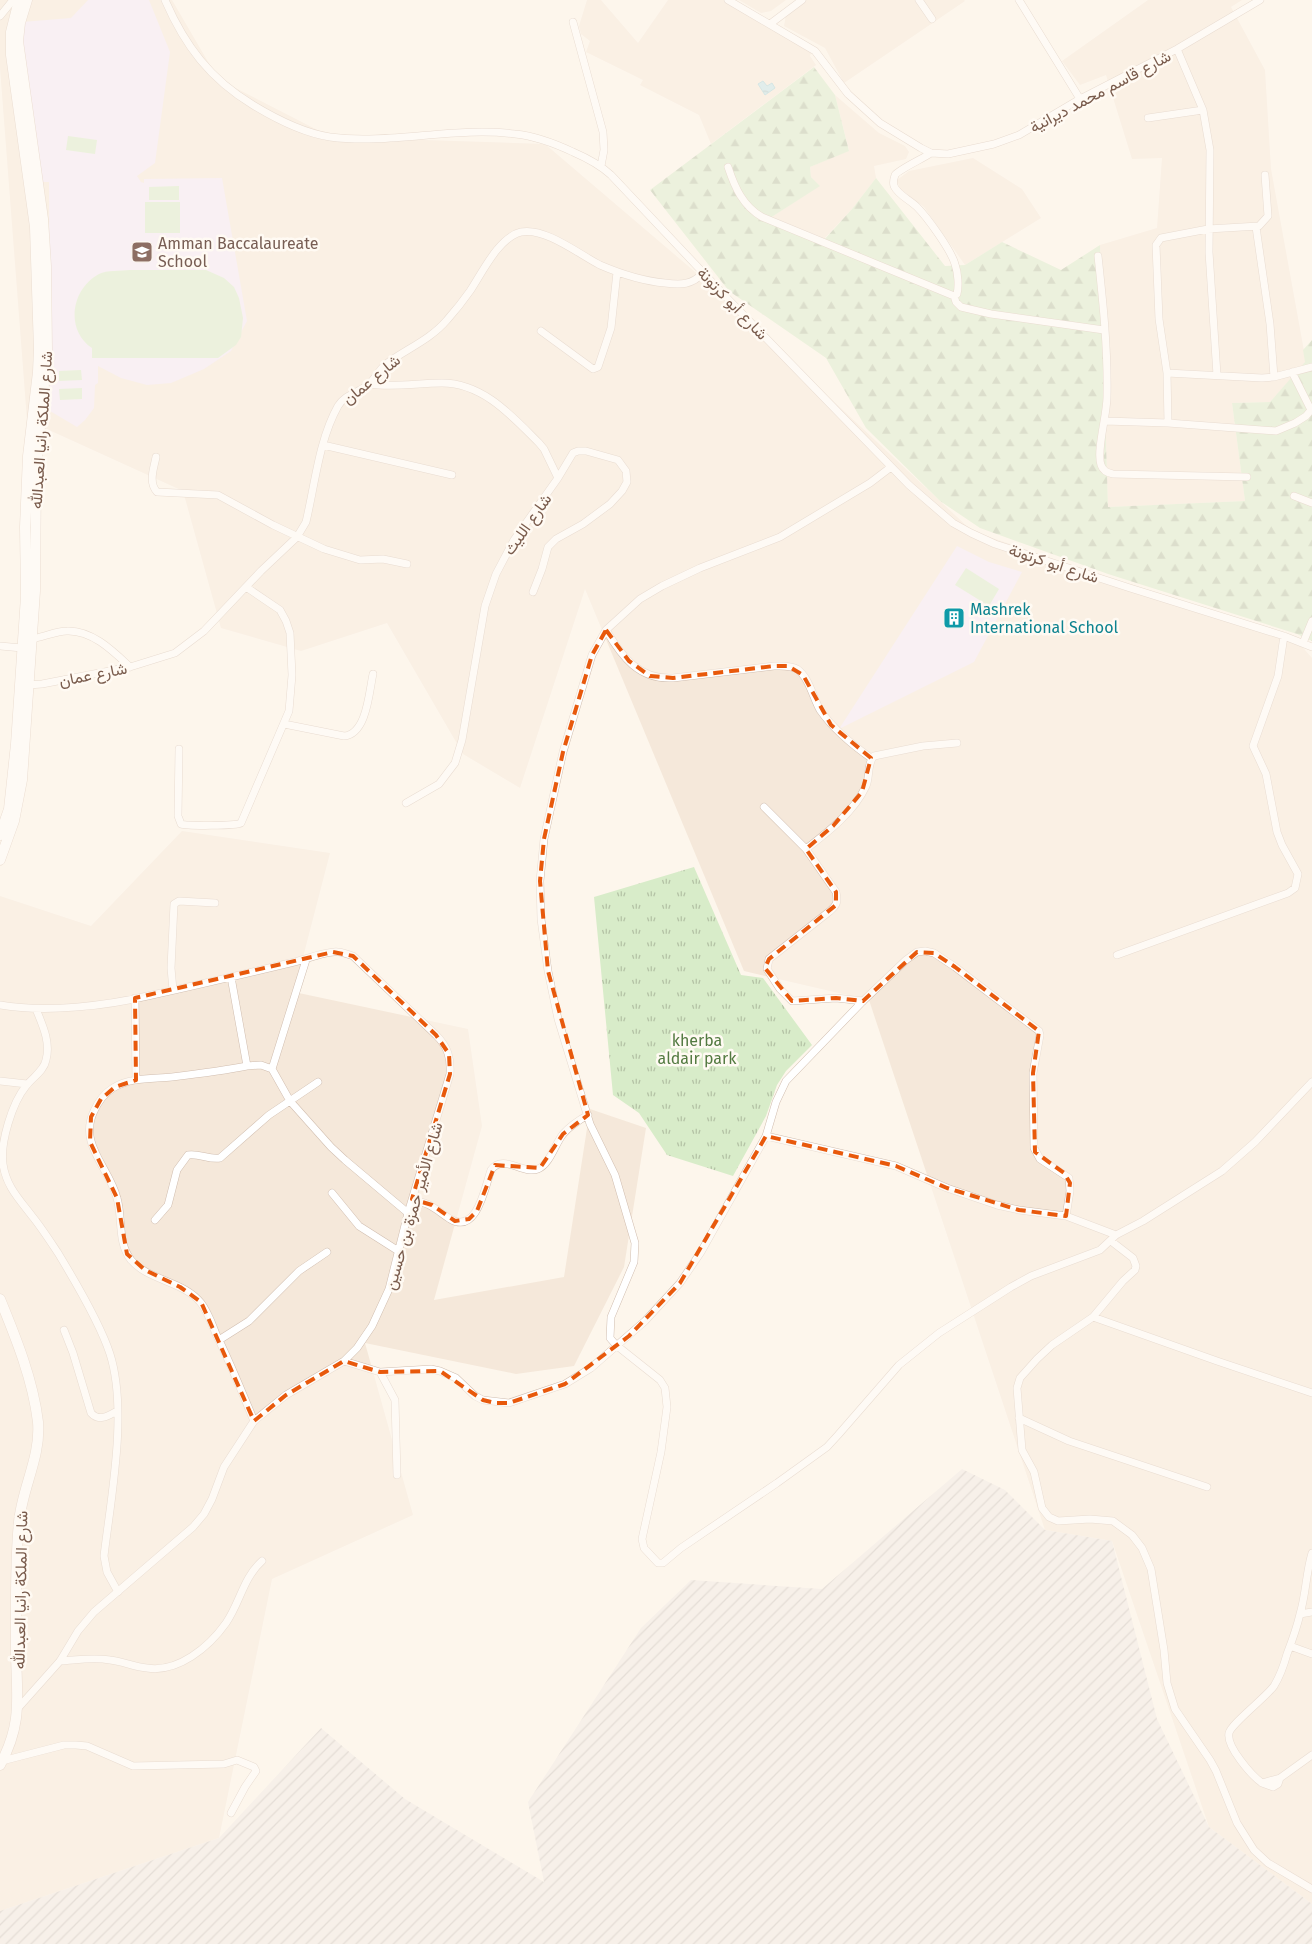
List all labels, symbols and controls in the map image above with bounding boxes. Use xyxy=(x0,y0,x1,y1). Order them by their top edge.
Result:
street label: شارع قاسم محمد ديرانية xyxy=(1026,46,1175,138)
place label: Amman Baccalaureate School xyxy=(158,234,319,271)
school or university icon: Amman Baccalaureate School xyxy=(130,240,154,264)
street label: شارع أبو كرتونة xyxy=(692,263,772,345)
street label: شارع الملكة رانيا العبدالله xyxy=(27,350,58,510)
street label: شارع عمان xyxy=(339,350,405,410)
street label: شارع الليث xyxy=(499,490,557,560)
street label: شارع أبو كرتونة xyxy=(1006,540,1101,589)
place label: Mashrek International School xyxy=(970,600,1119,637)
building icon: Mashrek International School xyxy=(942,606,966,630)
street label: شارع عمان xyxy=(57,659,129,692)
park label: kherba aldair park xyxy=(658,1031,737,1068)
street label: شارع الأمير حمزة بن حسين xyxy=(380,1120,448,1293)
street label: شارع الملكة رانيا العبدالله xyxy=(10,1511,33,1669)

